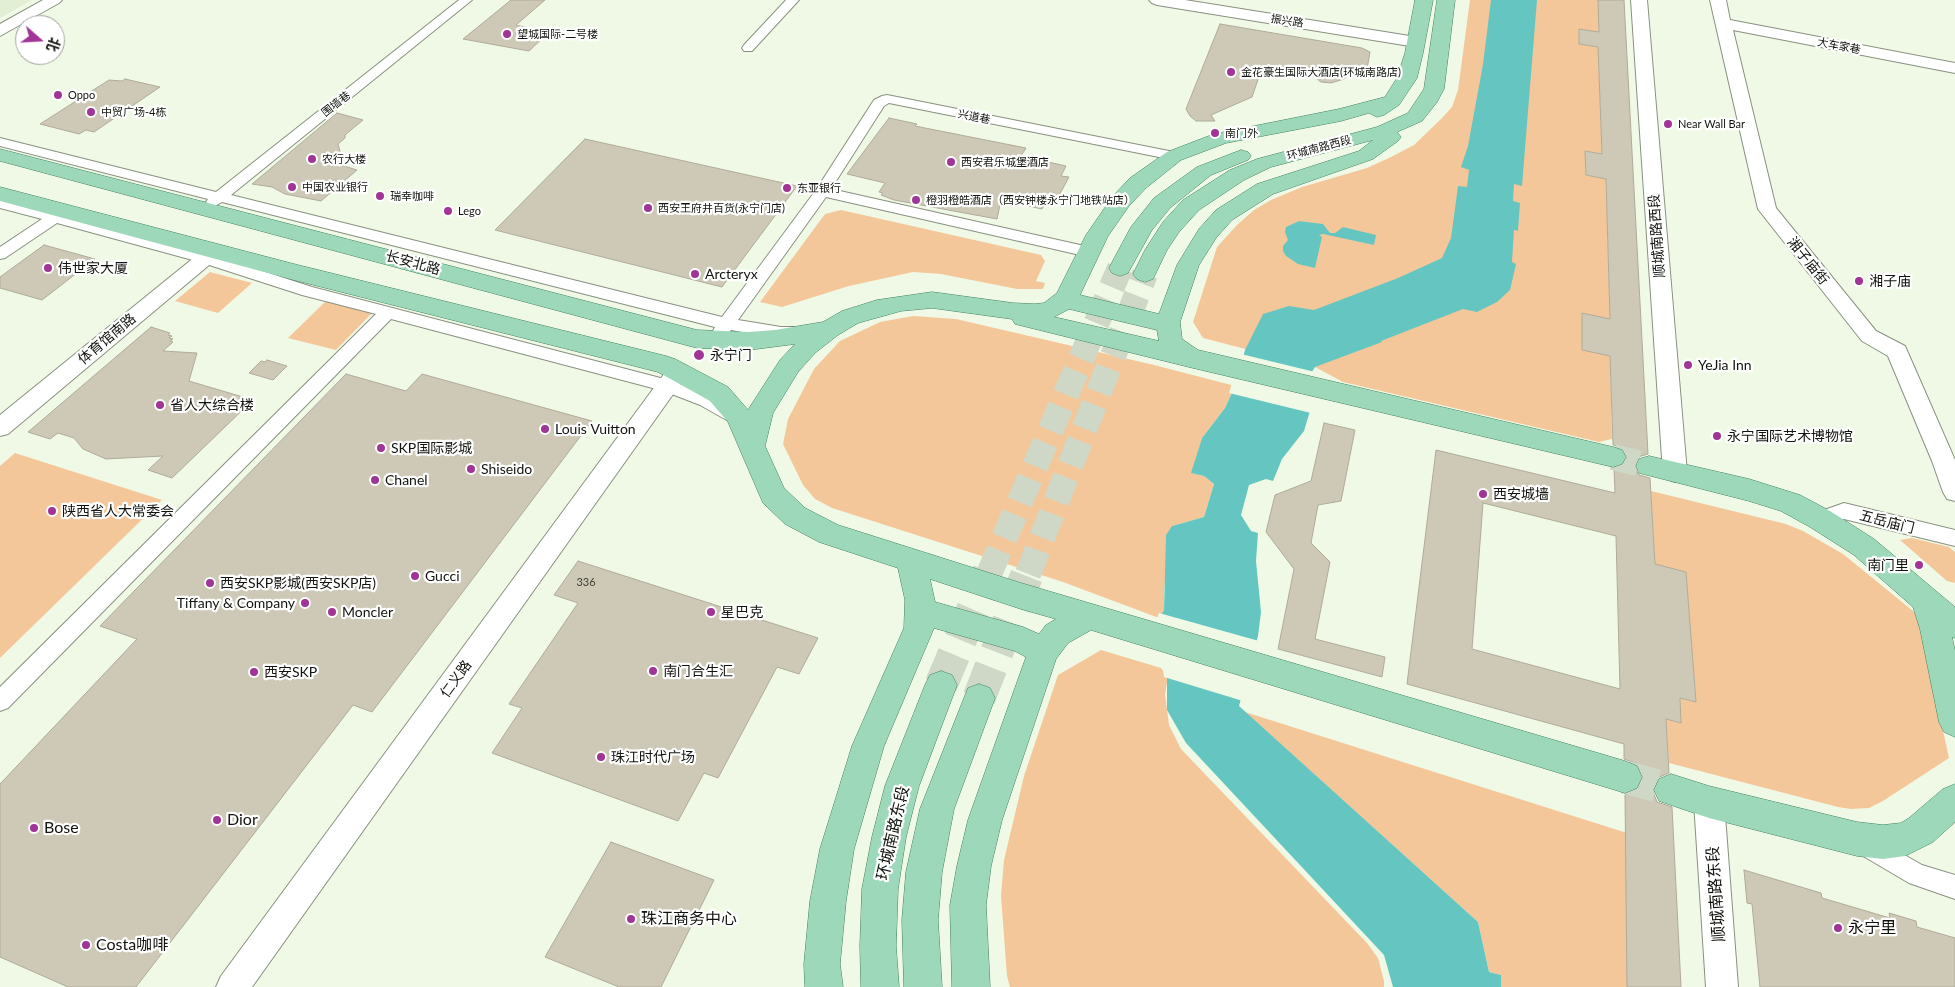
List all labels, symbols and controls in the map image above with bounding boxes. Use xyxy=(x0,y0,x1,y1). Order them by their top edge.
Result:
street label: 振兴路 xyxy=(1270,12,1304,30)
north arrow xyxy=(15,15,65,65)
place label: 望城国际-二号楼 xyxy=(517,27,598,41)
marker: 望城国际-二号楼 xyxy=(501,28,513,40)
text: 北 xyxy=(43,35,64,54)
street label: 大车家巷 xyxy=(1816,35,1862,57)
place label: 金花豪生国际大酒店(环城南路店) xyxy=(1241,65,1401,79)
marker: 金花豪生国际大酒店(环城南路店) xyxy=(1225,66,1237,78)
place label: Oppo xyxy=(68,88,95,102)
marker: Oppo xyxy=(52,89,64,101)
street label: 围墙巷 xyxy=(319,89,353,119)
place label: 中贸广场-4栋 xyxy=(101,105,166,119)
marker: 中贸广场-4栋 xyxy=(85,106,97,118)
street label: 兴道巷 xyxy=(957,107,991,127)
place label: Near Wall Bar xyxy=(1678,117,1745,131)
marker: Near Wall Bar xyxy=(1662,118,1674,130)
place label: 南门外 xyxy=(1225,126,1258,140)
marker: 南门外 xyxy=(1209,127,1221,139)
street label: 环城南路西段 xyxy=(1285,133,1353,163)
place label: 农行大楼 xyxy=(322,152,366,166)
marker: 农行大楼 xyxy=(306,153,318,165)
place label: 西安君乐城堡酒店 xyxy=(961,155,1049,169)
marker: 西安君乐城堡酒店 xyxy=(945,156,957,168)
place label: 中国农业银行 xyxy=(302,180,368,194)
marker: 中国农业银行 xyxy=(286,181,298,193)
place label: 东亚银行 xyxy=(797,181,841,195)
marker: 东亚银行 xyxy=(781,182,793,194)
place label: 瑞幸咖啡 xyxy=(390,189,434,203)
marker: 瑞幸咖啡 xyxy=(374,190,386,202)
place label: 橙羽橙皓酒店（西安钟楼永宁门地铁站店） xyxy=(926,193,1135,207)
marker: 橙羽橙皓酒店（西安钟楼永宁门地铁站店） xyxy=(910,194,922,206)
street label: 顺城南路西段 xyxy=(1646,194,1668,278)
place label: 西安王府井百货(永宁门店) xyxy=(658,201,785,215)
marker: 西安王府井百货(永宁门店) xyxy=(642,202,654,214)
place label: Lego xyxy=(458,204,481,218)
marker: Lego xyxy=(442,205,454,217)
street label: 湘子庙街 xyxy=(1784,234,1832,288)
street label: 长安北路 xyxy=(384,248,442,278)
place label: 伟世家大厦 xyxy=(58,260,128,276)
marker: 伟世家大厦 xyxy=(42,262,54,274)
place label: Arcteryx xyxy=(705,266,758,282)
marker: Arcteryx xyxy=(689,268,701,280)
place label: 湘子庙 xyxy=(1869,273,1911,289)
marker: 湘子庙 xyxy=(1853,275,1865,287)
street label: 体育馆南路 xyxy=(75,310,139,368)
place label: 永宁门 xyxy=(710,347,752,363)
marker: 永宁门 xyxy=(692,348,706,362)
place label: YeJia Inn xyxy=(1698,357,1752,373)
marker: YeJia Inn xyxy=(1682,359,1694,371)
place label: 省人大综合楼 xyxy=(170,397,254,413)
marker: 省人大综合楼 xyxy=(154,399,166,411)
place label: Louis Vuitton xyxy=(555,421,636,437)
marker: Louis Vuitton xyxy=(539,423,551,435)
place label: 永宁国际艺术博物馆 xyxy=(1727,428,1853,444)
marker: 永宁国际艺术博物馆 xyxy=(1711,430,1723,442)
place label: SKP国际影城 xyxy=(391,440,472,456)
marker: SKP国际影城 xyxy=(375,442,387,454)
place label: Shiseido xyxy=(481,461,532,477)
marker: Shiseido xyxy=(465,463,477,475)
place label: Chanel xyxy=(385,472,428,488)
marker: Chanel xyxy=(369,474,381,486)
place label: 西安城墙 xyxy=(1493,486,1549,502)
marker: 西安城墙 xyxy=(1477,488,1489,500)
place label: 陕西省人大常委会 xyxy=(62,503,174,519)
marker: 陕西省人大常委会 xyxy=(46,505,58,517)
street label: 五岳庙门 xyxy=(1858,507,1916,537)
place label: 南门里 xyxy=(1867,557,1909,573)
marker: 南门里 xyxy=(1913,559,1925,571)
place label: Gucci xyxy=(425,568,460,584)
marker: Gucci xyxy=(409,570,421,582)
place label: 西安SKP影城(西安SKP店) xyxy=(220,575,376,591)
house number: 336 xyxy=(576,575,596,589)
marker: 西安SKP影城(西安SKP店) xyxy=(204,577,216,589)
place label: Tiffany & Company xyxy=(177,595,295,611)
marker: Tiffany & Company xyxy=(299,597,311,609)
place label: Moncler xyxy=(342,604,393,620)
place label: 星巴克 xyxy=(721,604,763,620)
marker: Moncler xyxy=(326,606,338,618)
marker: 星巴克 xyxy=(705,606,717,618)
street label: 仁义路 xyxy=(437,657,475,701)
place label: 南门合生汇 xyxy=(663,663,733,679)
place label: 西安SKP xyxy=(264,664,317,680)
marker: 南门合生汇 xyxy=(647,665,659,677)
marker: 西安SKP xyxy=(248,666,260,678)
place label: 珠江时代广场 xyxy=(611,749,695,765)
marker: 珠江时代广场 xyxy=(595,751,607,763)
street label: 环城南路东段 xyxy=(873,784,913,882)
place label: Dior xyxy=(227,810,258,830)
marker: Dior xyxy=(211,814,223,826)
place label: Bose xyxy=(44,818,79,838)
marker: Bose xyxy=(28,822,40,834)
street label: 顺城南路东段 xyxy=(1703,845,1729,943)
place label: 珠江商务中心 xyxy=(641,909,737,929)
marker: 珠江商务中心 xyxy=(625,913,637,925)
place label: 永宁里 xyxy=(1848,918,1896,938)
marker: 永宁里 xyxy=(1832,922,1844,934)
place label: Costa咖啡 xyxy=(96,935,168,955)
marker: Costa咖啡 xyxy=(80,939,92,951)

